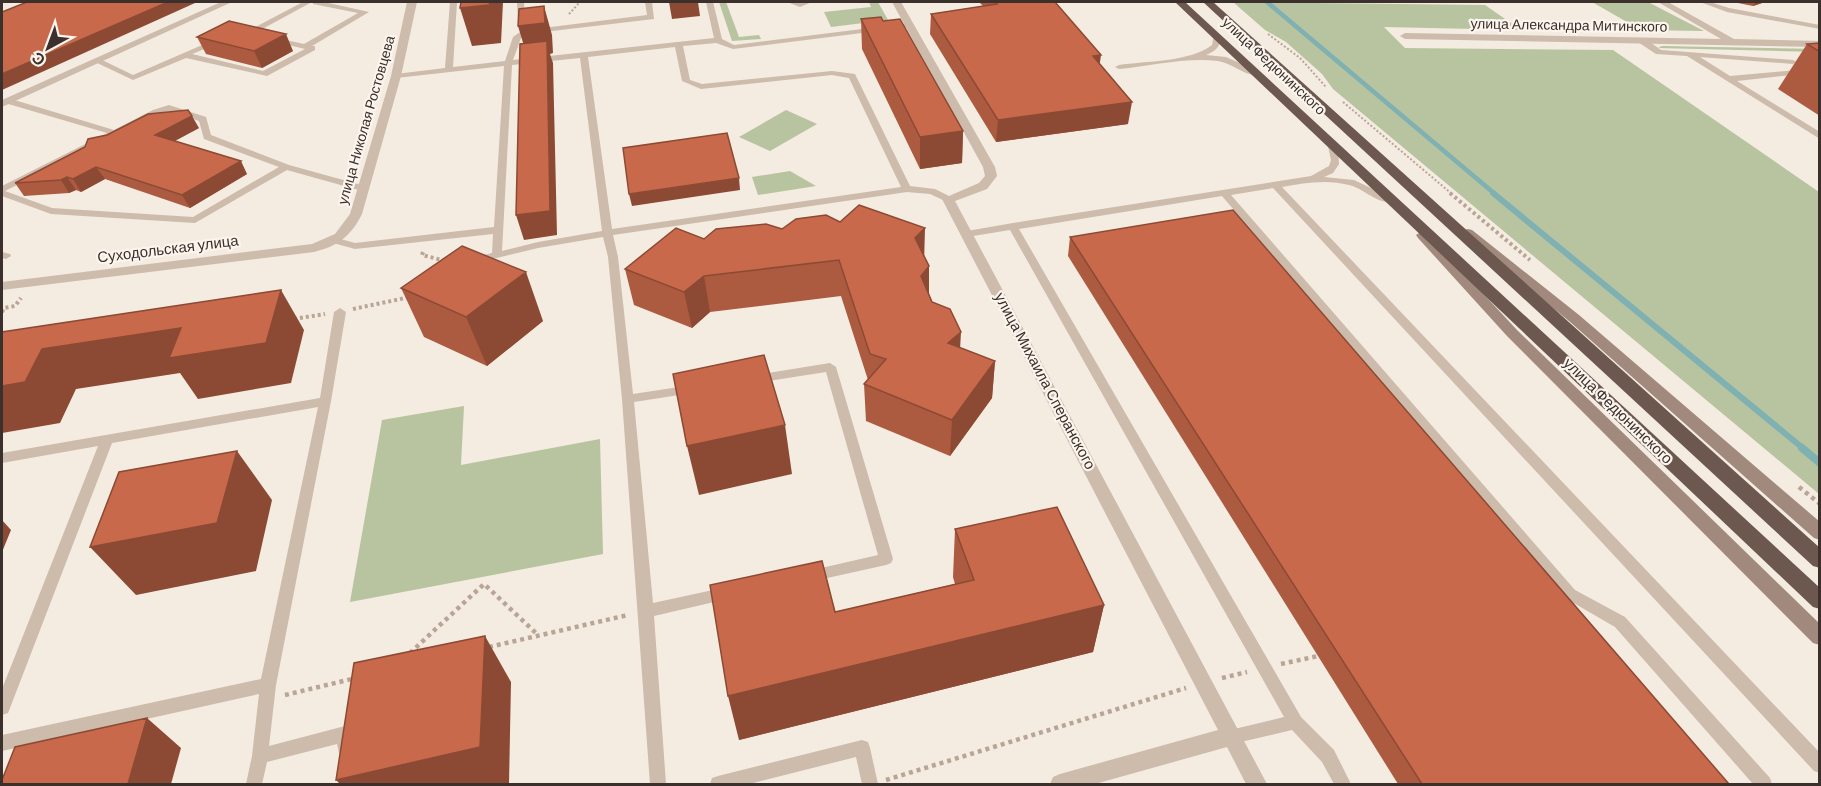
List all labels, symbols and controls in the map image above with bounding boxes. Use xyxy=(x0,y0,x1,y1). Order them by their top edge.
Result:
street label: улица Федюнинского xyxy=(1219,13,1330,118)
street label: улица Александра Митинского xyxy=(1470,14,1668,35)
north arrow xyxy=(18,18,78,78)
street label: улица Николая Ростовцева xyxy=(333,33,398,206)
text: С xyxy=(27,48,48,71)
street label: Суходольская улица xyxy=(96,230,240,266)
street label: улица Михаила Сперанского xyxy=(992,289,1100,472)
street label: улица Федюнинского xyxy=(1560,354,1677,467)

